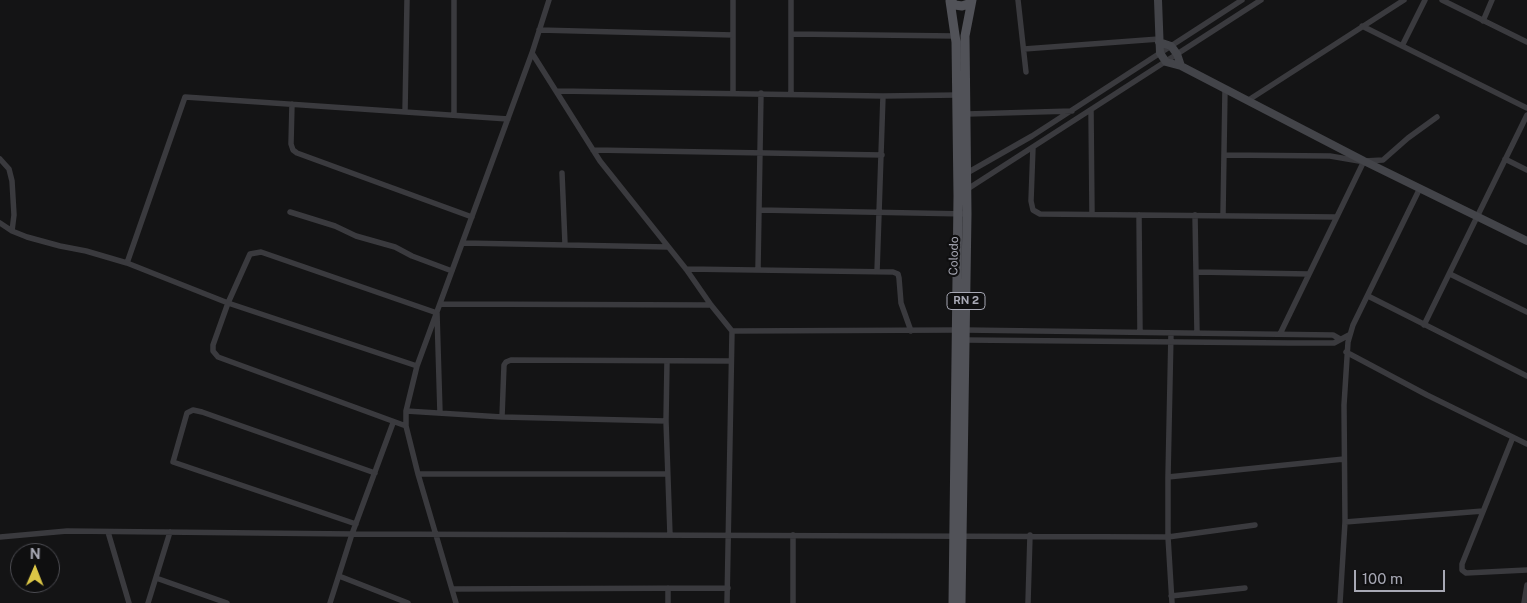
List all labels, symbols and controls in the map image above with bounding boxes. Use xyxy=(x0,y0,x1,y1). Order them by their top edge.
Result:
street label: Colodo xyxy=(946,236,962,276)
road number: RN 2 xyxy=(947,292,985,310)
north arrow xyxy=(10,543,60,593)
text: N xyxy=(30,546,41,562)
scale bar xyxy=(1357,560,1448,592)
text: 100 m xyxy=(1362,570,1403,587)

